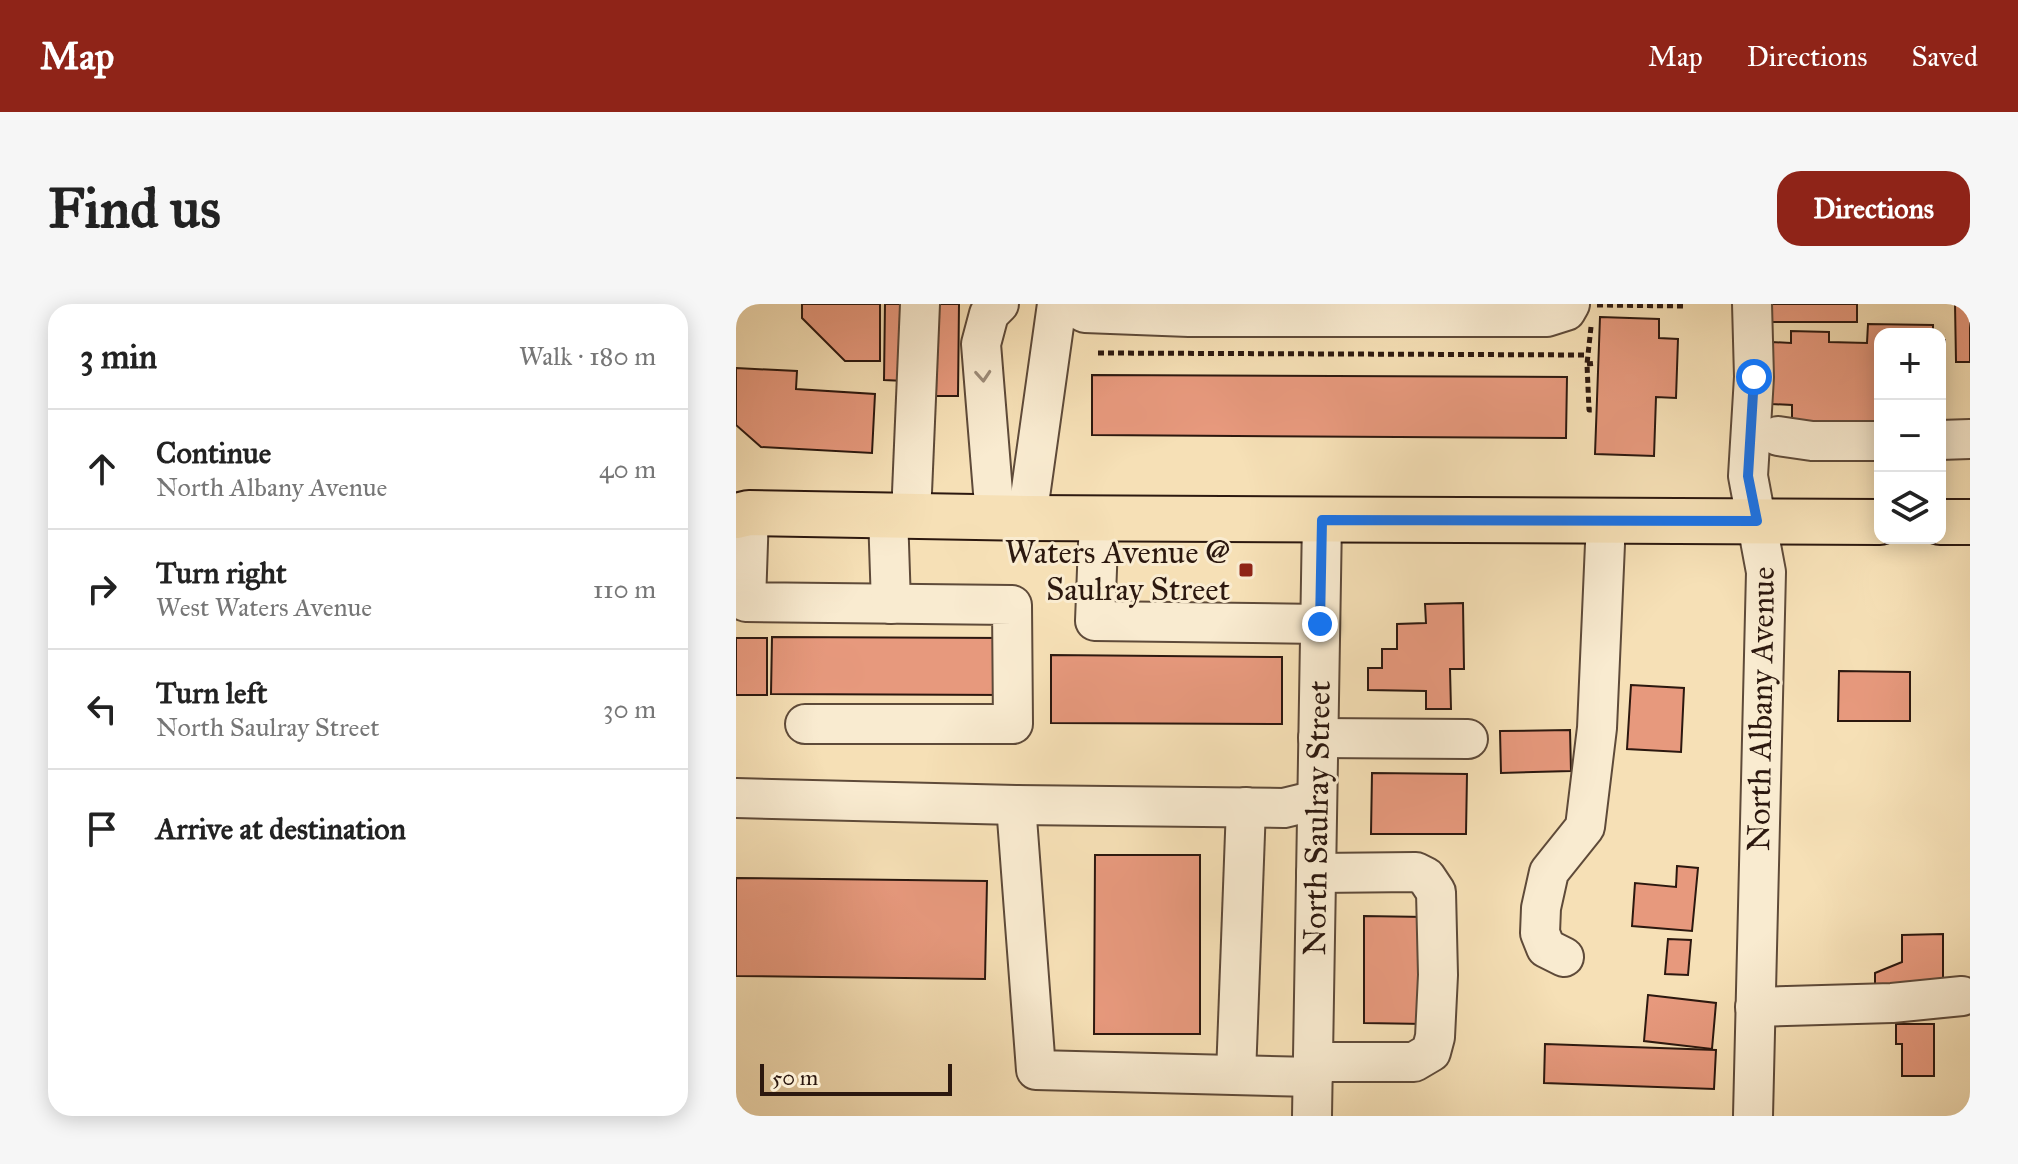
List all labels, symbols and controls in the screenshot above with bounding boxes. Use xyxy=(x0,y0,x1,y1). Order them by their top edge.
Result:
text: Map xyxy=(40,33,114,79)
text: Map xyxy=(1648,39,1703,74)
text: Directions xyxy=(1747,39,1868,74)
text: Saved xyxy=(1912,39,1978,74)
button: Directions xyxy=(1777,171,1970,246)
text: Find us xyxy=(48,174,221,242)
map controls xyxy=(1874,328,1946,544)
button: + xyxy=(1874,328,1946,400)
text: 3 min xyxy=(80,336,157,377)
text: Walk · 180 m xyxy=(519,340,656,372)
route start xyxy=(1736,359,1772,395)
one-way arrow xyxy=(974,370,991,383)
button: − xyxy=(1874,400,1946,472)
text: Continue xyxy=(156,435,271,471)
icon: ahead xyxy=(80,447,124,491)
text: 40 m xyxy=(599,453,656,485)
text: North Albany Avenue xyxy=(156,471,387,503)
button: layers xyxy=(1874,472,1946,544)
place label: Waters Avenue @ Saulray Street xyxy=(1005,533,1230,609)
text: Turn right xyxy=(156,555,287,591)
marker: Waters Avenue @ Saulray Street xyxy=(1237,561,1255,579)
street label: North Albany Avenue xyxy=(1739,566,1783,852)
icon: right xyxy=(80,567,124,611)
text: 110 m xyxy=(593,573,656,605)
text: West Waters Avenue xyxy=(156,591,372,623)
route end xyxy=(1302,606,1338,642)
text: Turn left xyxy=(156,675,267,711)
street label: North Saulray Street xyxy=(1295,680,1339,956)
icon: left xyxy=(80,687,124,731)
text: 30 m xyxy=(603,693,656,725)
text: North Saulray Street xyxy=(156,711,379,743)
icon: arrive xyxy=(80,807,124,851)
text: Arrive at destination xyxy=(156,811,406,847)
scale bar xyxy=(760,1060,952,1096)
text: 50 m xyxy=(772,1064,818,1091)

